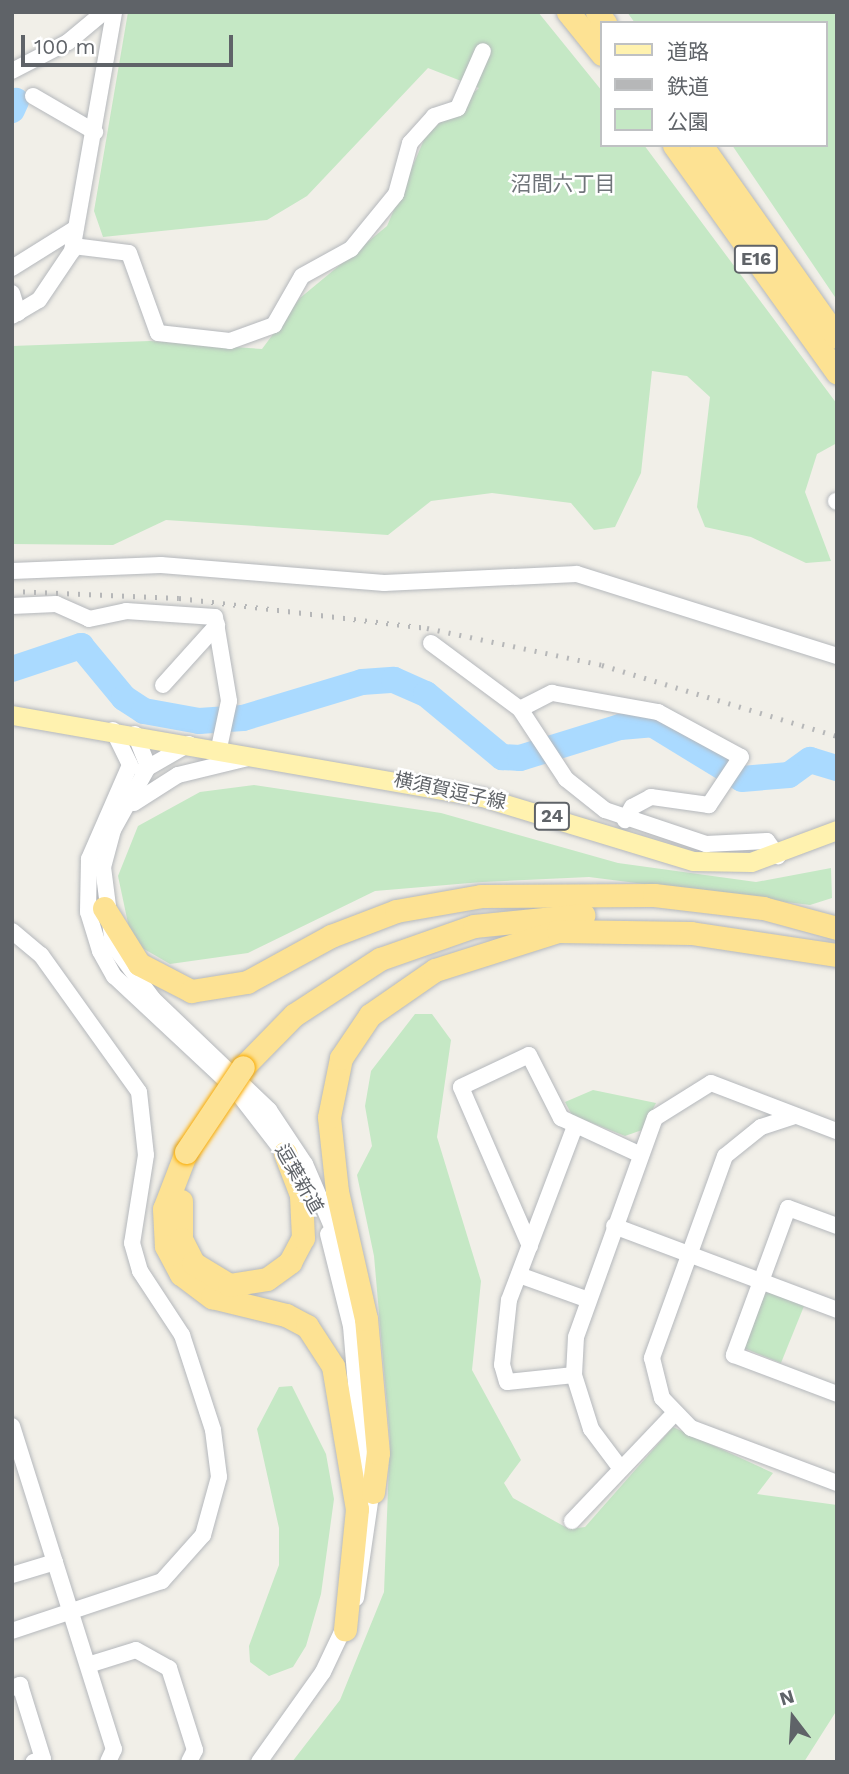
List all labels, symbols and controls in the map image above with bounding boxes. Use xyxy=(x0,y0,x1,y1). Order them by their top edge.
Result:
scale bar xyxy=(24,21,236,65)
legend xyxy=(600,21,828,147)
text: 100 m xyxy=(34,34,96,59)
text: 道路 xyxy=(667,39,709,64)
text: 鉄道 xyxy=(667,74,709,99)
text: 公園 xyxy=(667,109,709,134)
district label: 沼間六丁目 xyxy=(511,171,615,197)
road number: E16 xyxy=(733,244,779,274)
street label: 横須賀逗子線 xyxy=(392,768,508,814)
road number: 24 xyxy=(533,802,571,830)
street label: 逗葉新道 xyxy=(270,1140,328,1218)
north arrow xyxy=(758,1683,828,1753)
text: N xyxy=(777,1684,797,1710)

